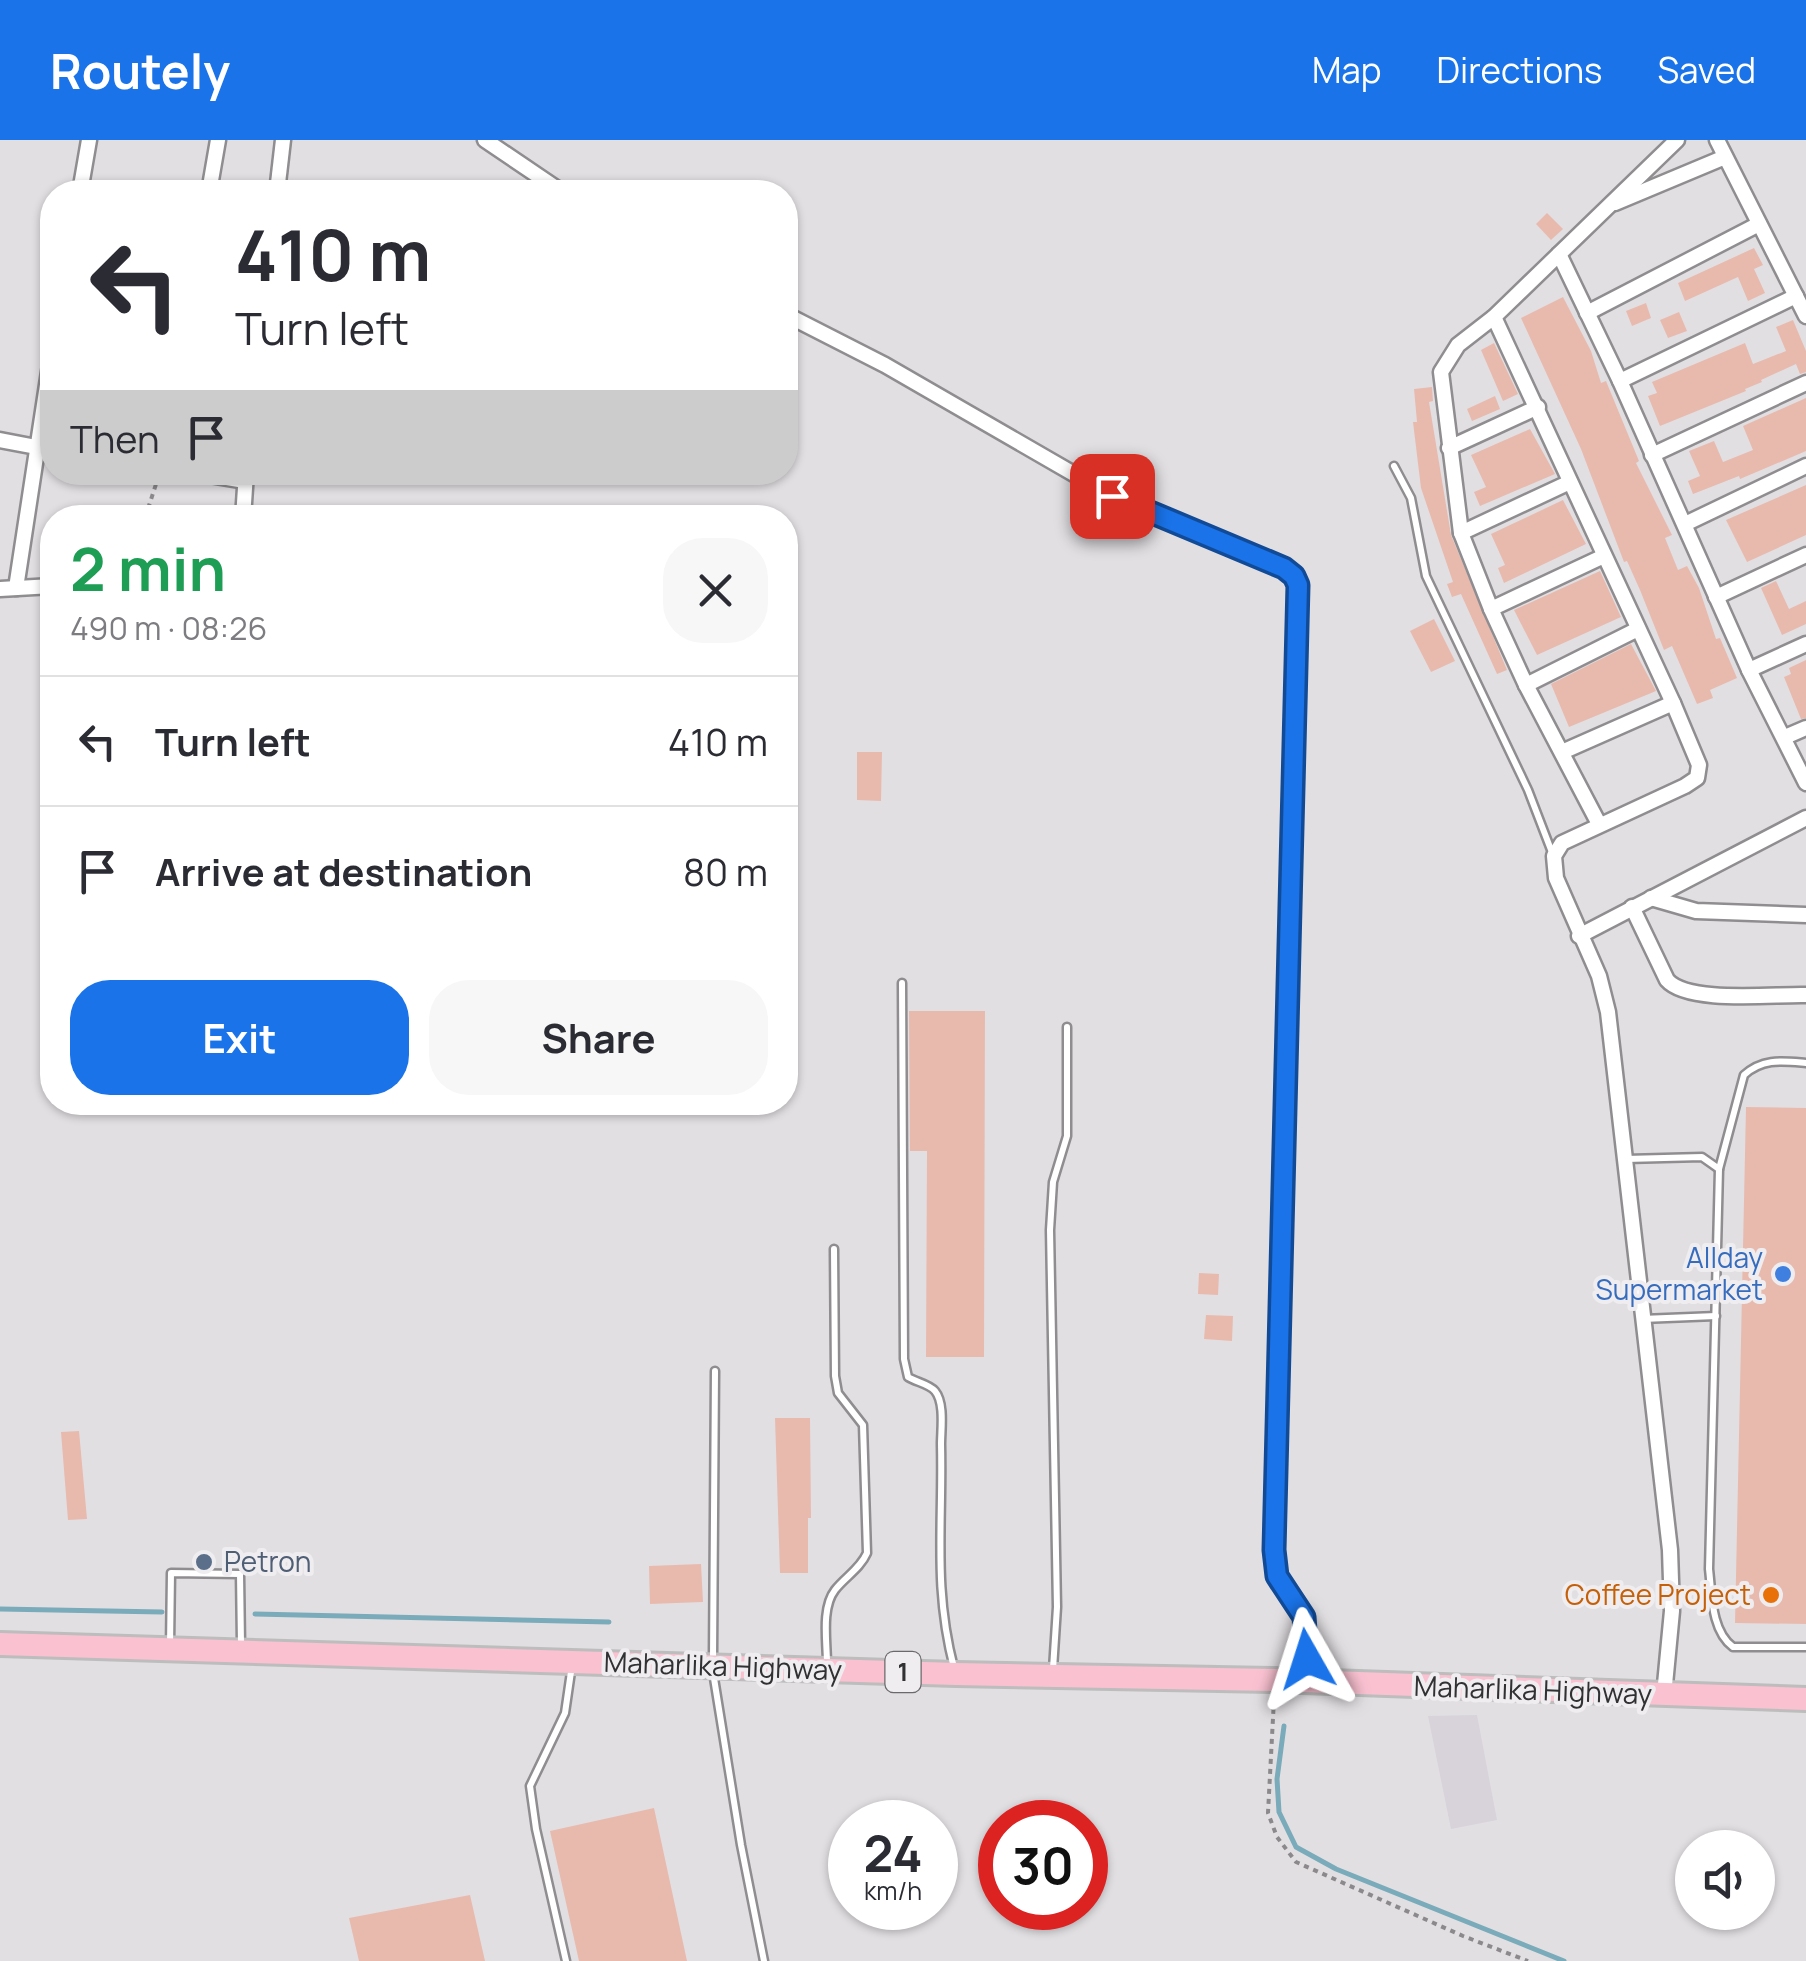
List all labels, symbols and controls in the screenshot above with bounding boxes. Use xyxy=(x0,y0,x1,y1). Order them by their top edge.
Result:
text: Routely xyxy=(50,38,230,103)
text: Map xyxy=(1312,46,1382,94)
text: Directions xyxy=(1437,46,1602,94)
text: Saved xyxy=(1657,46,1756,94)
text: 410 m xyxy=(235,206,431,302)
icon: left xyxy=(70,220,200,350)
text: Turn left xyxy=(235,297,409,359)
icon: arrive xyxy=(179,410,234,465)
text: Then xyxy=(70,412,159,464)
pin xyxy=(1070,454,1155,539)
icon: arrive xyxy=(1085,469,1140,524)
text: 2 min xyxy=(70,527,226,609)
button: close xyxy=(663,538,768,643)
text: 490 m · 08:26 xyxy=(70,606,267,650)
icon: left xyxy=(70,714,125,769)
text: Turn left xyxy=(155,715,311,767)
text: 410 m xyxy=(668,715,768,767)
icon: arrive xyxy=(70,844,125,899)
text: Arrive at destination xyxy=(155,845,532,897)
text: 80 m xyxy=(683,845,768,897)
button: Exit xyxy=(70,980,409,1095)
button: Share xyxy=(429,980,768,1095)
place label: Allday Supermarket xyxy=(1595,1238,1763,1308)
marker: Allday Supermarket xyxy=(1772,1263,1794,1285)
place label: Petron xyxy=(224,1542,311,1580)
marker: Petron xyxy=(193,1551,215,1573)
place label: Coffee Project xyxy=(1565,1575,1751,1613)
marker: Coffee Project xyxy=(1760,1584,1782,1606)
position arrow xyxy=(1255,1607,1359,1711)
street label: Maharlika Highway xyxy=(603,1642,843,1688)
road number: 1 xyxy=(886,1652,920,1692)
street label: Maharlika Highway xyxy=(1413,1666,1653,1712)
speed limit sign: 30 xyxy=(978,1800,1108,1930)
text: 24 xyxy=(863,1819,923,1887)
map controls xyxy=(1675,1830,1775,1930)
button: sound xyxy=(1675,1830,1775,1930)
text: km/h xyxy=(864,1873,922,1908)

